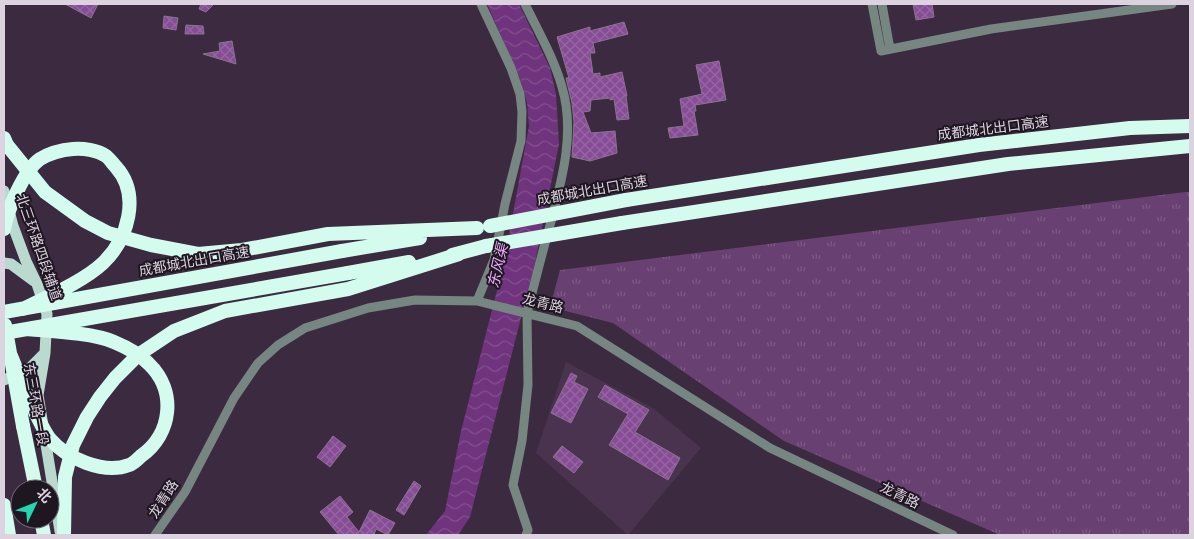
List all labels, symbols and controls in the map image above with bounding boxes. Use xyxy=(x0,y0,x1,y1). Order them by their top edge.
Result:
street label: 成都城北出口高速 xyxy=(936,112,1050,143)
street label: 成都城北出口高速 xyxy=(535,171,649,208)
street label: 北三环路四段辅道 xyxy=(13,191,66,303)
water label: 东风渠 xyxy=(483,240,512,290)
street label: 成都城北出口高速 xyxy=(137,242,251,279)
street label: 龙青路 xyxy=(521,289,566,316)
street label: 东三环路一段 xyxy=(21,361,52,447)
street label: 龙青路 xyxy=(144,476,181,521)
street label: 龙青路 xyxy=(878,478,923,511)
north arrow xyxy=(10,479,60,529)
text: 北 xyxy=(34,484,56,506)

